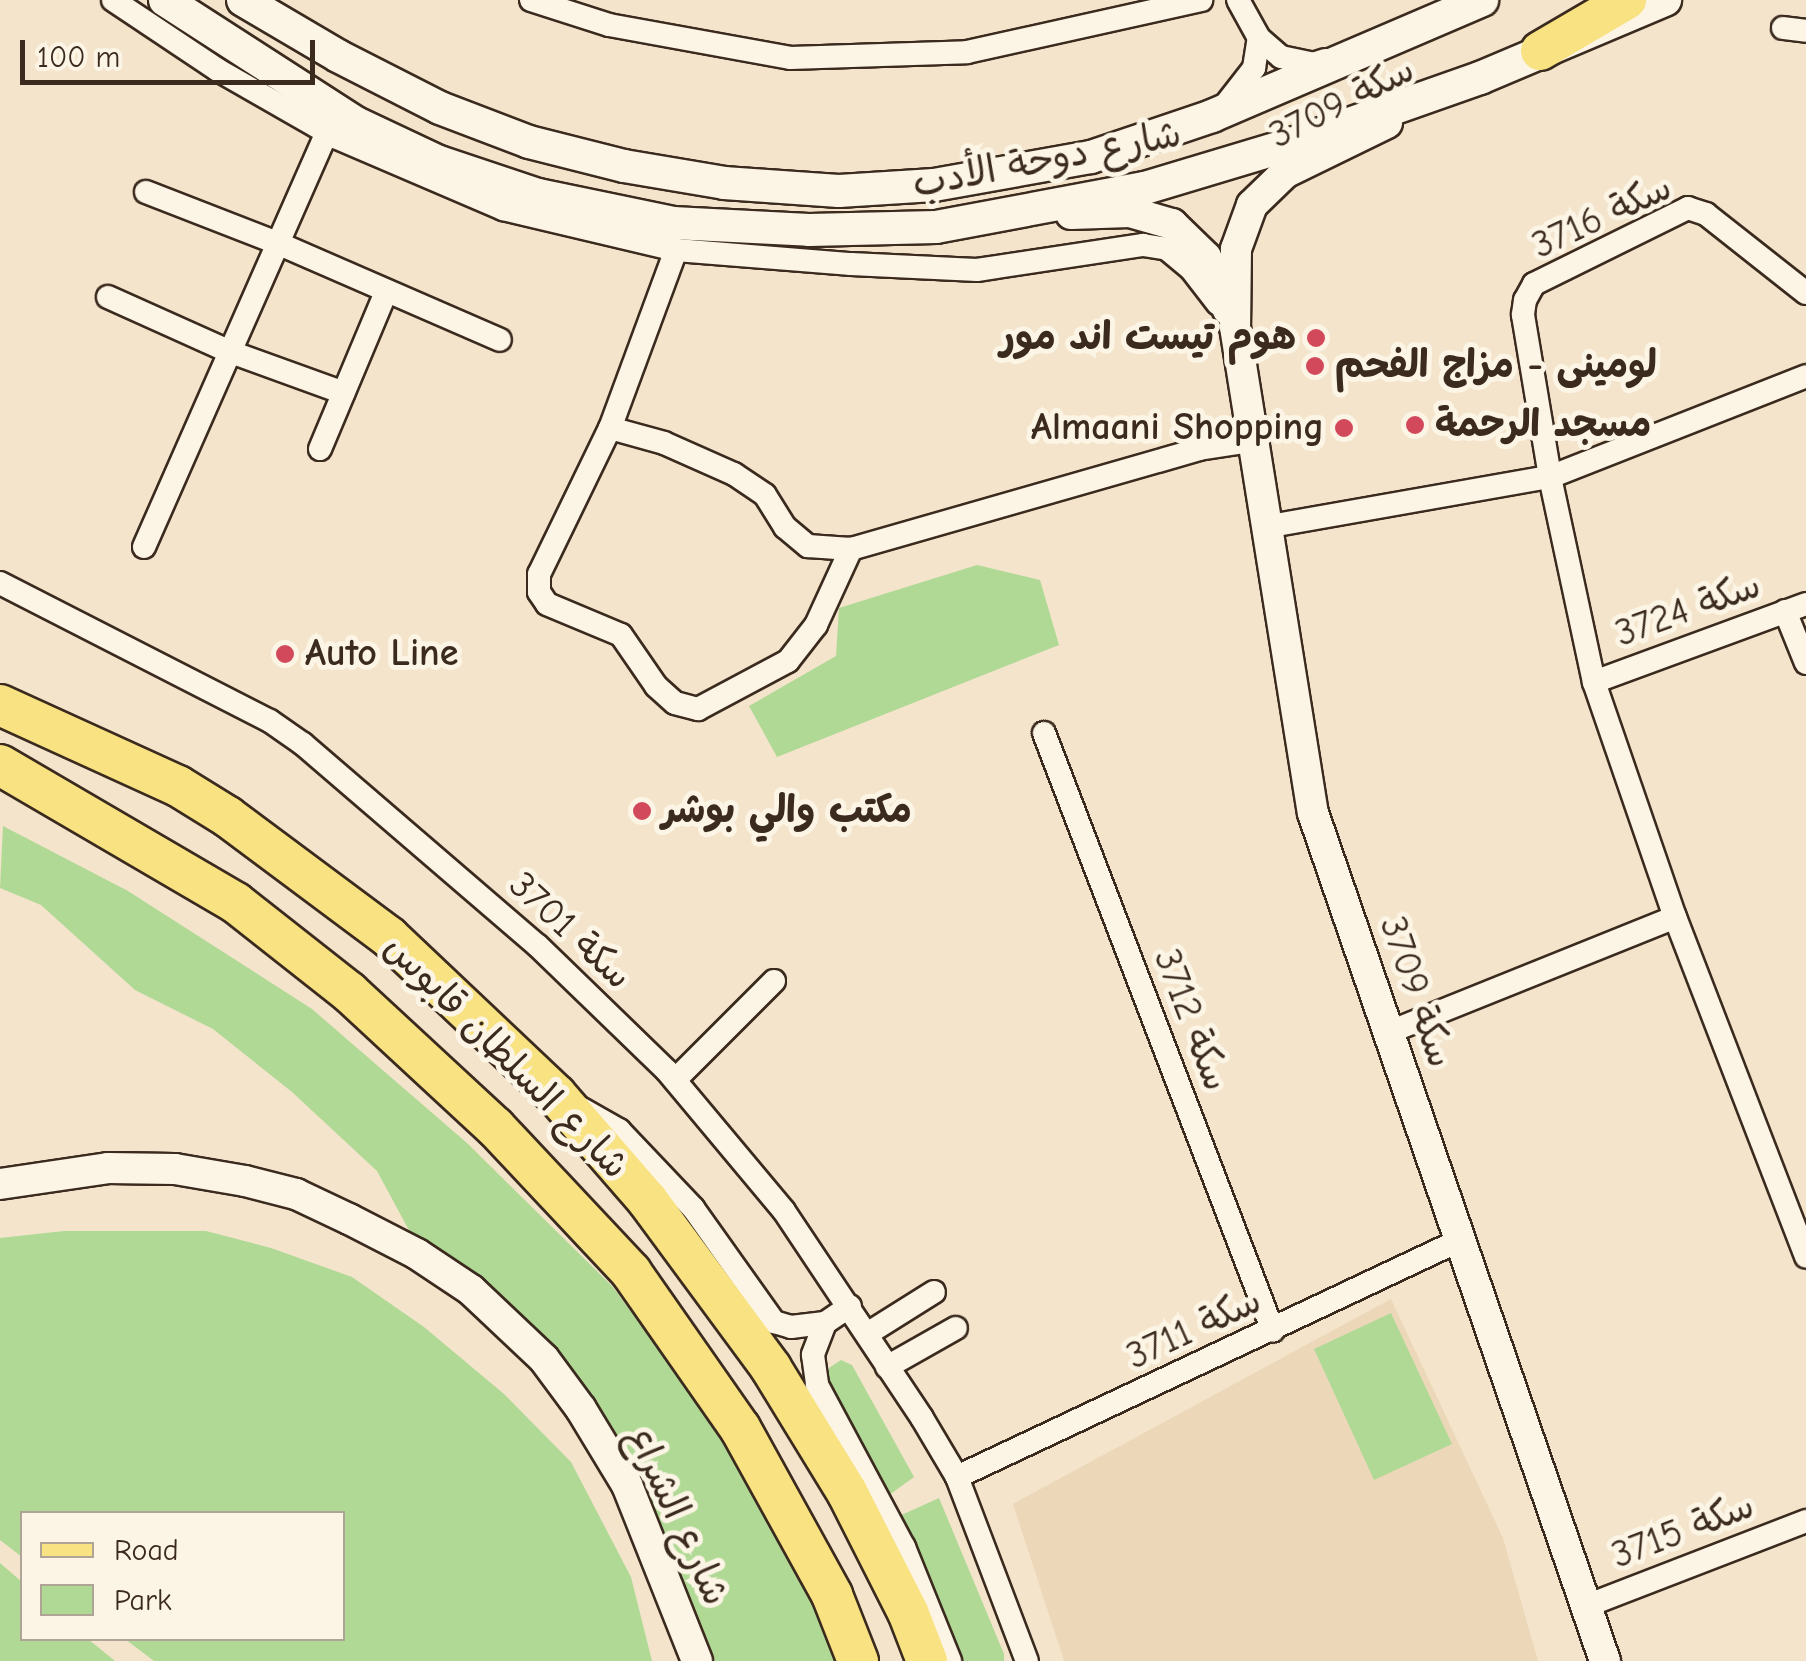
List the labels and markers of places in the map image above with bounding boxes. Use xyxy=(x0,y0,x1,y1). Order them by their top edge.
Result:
place label: هوم تيست اند مور xyxy=(1000,315,1296,361)
marker: هوم تيست اند مور xyxy=(1305,327,1327,349)
place label: لومينى - مزاج الفحم xyxy=(1335,343,1657,389)
marker: لومينى - مزاج الفحم xyxy=(1304,355,1326,377)
place label: مسجد الرحمة xyxy=(1435,402,1651,448)
place label: Almaani Shopping xyxy=(1031,405,1324,451)
marker: مسجد الرحمة xyxy=(1404,414,1426,436)
marker: Almaani Shopping xyxy=(1333,417,1355,439)
place label: Auto Line xyxy=(305,631,458,677)
marker: Auto Line xyxy=(274,643,296,665)
place label: مكتب والي بوشر xyxy=(662,788,912,834)
marker: مكتب والي بوشر xyxy=(631,800,653,822)

